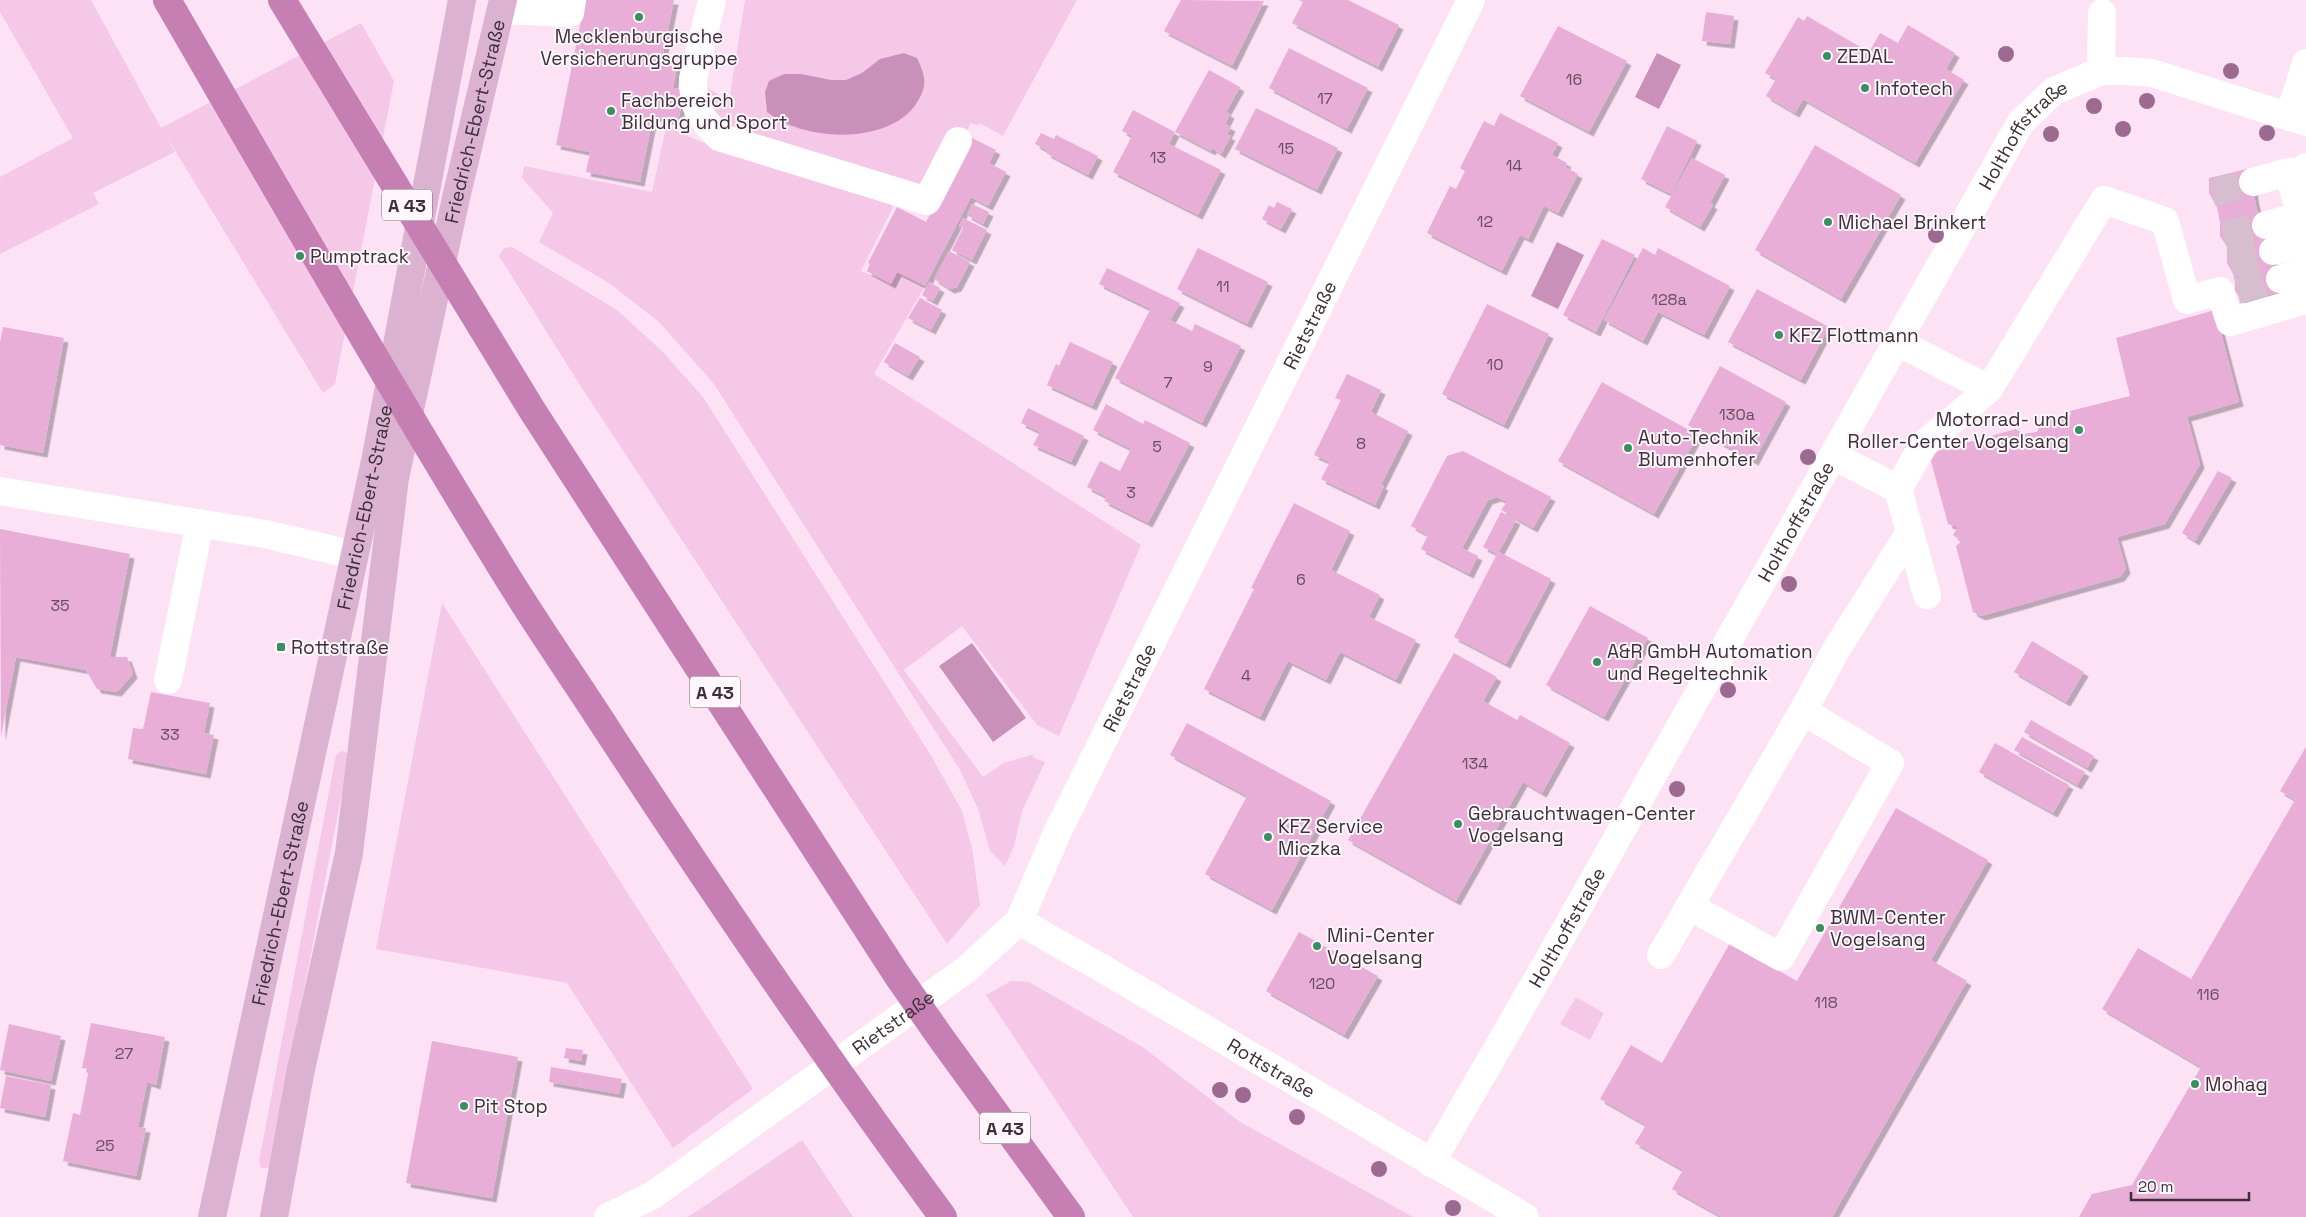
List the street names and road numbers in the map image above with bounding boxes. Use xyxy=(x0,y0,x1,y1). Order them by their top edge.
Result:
street label: Friedrich-Ebert-Straße xyxy=(438,17,511,226)
street label: Holthoffstraße xyxy=(1973,74,2071,194)
road number: A 43 xyxy=(382,190,432,220)
street label: Rietstraße xyxy=(1277,276,1342,373)
street label: Friedrich-Ebert-Straße xyxy=(331,403,398,612)
street label: Holthoffstraße xyxy=(1752,457,1840,586)
street label: Rietstraße xyxy=(1097,639,1162,736)
road number: A 43 xyxy=(690,676,740,708)
street label: Friedrich-Ebert-Straße xyxy=(245,798,314,1008)
street label: Holthoffstraße xyxy=(1523,863,1611,992)
street label: Rietstraße xyxy=(847,984,939,1060)
street label: Rottstraße xyxy=(1223,1032,1320,1103)
road number: A 43 xyxy=(980,1112,1030,1144)

